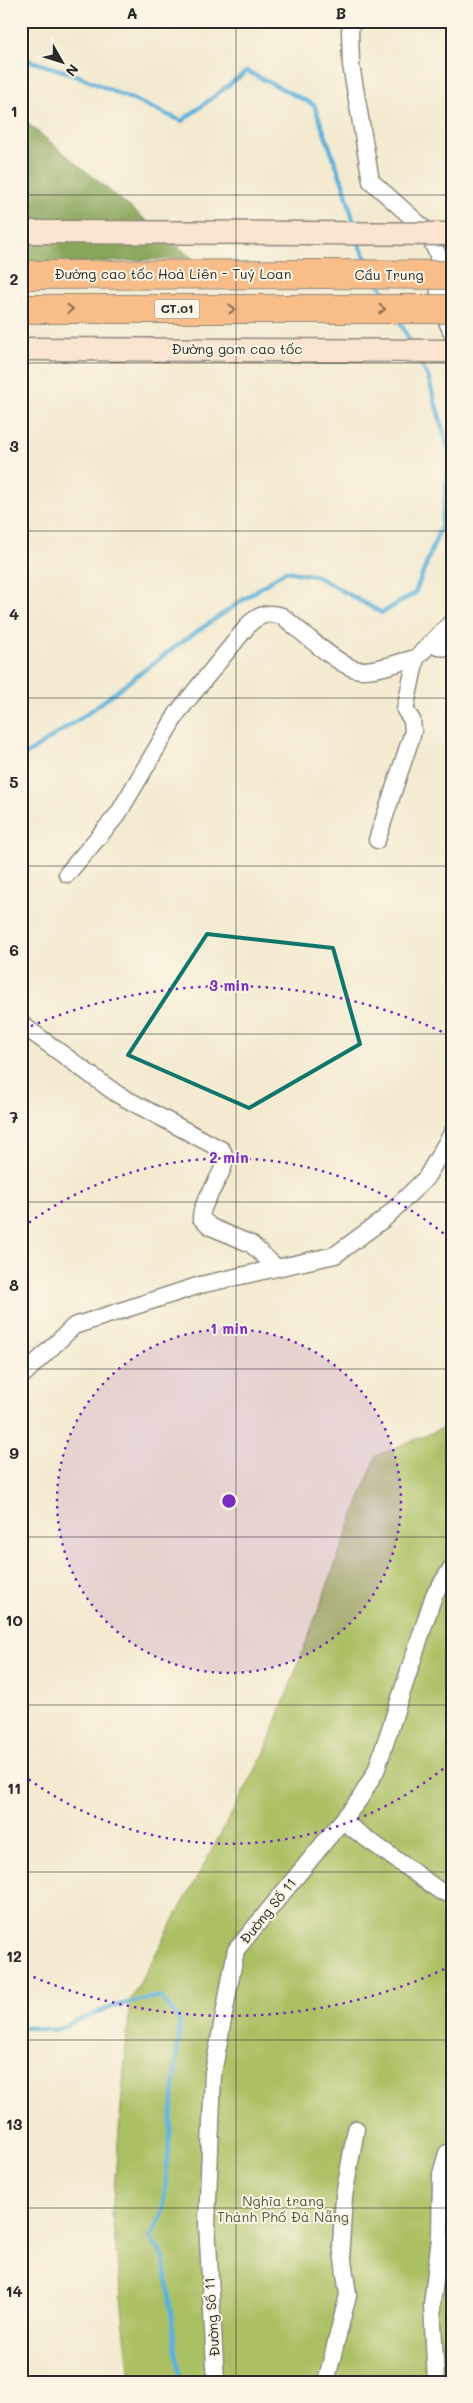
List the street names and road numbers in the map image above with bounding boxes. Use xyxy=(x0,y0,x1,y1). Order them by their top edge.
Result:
street label: Đường cao tốc Hoà Liên - Tuý Loan xyxy=(54,264,292,283)
street label: Cầu Trung xyxy=(354,265,424,284)
road number: CT.01 xyxy=(154,300,200,318)
street label: Đường gom cao tốc xyxy=(172,339,302,358)
street label: Đường Số 11 xyxy=(235,1874,300,1948)
street label: Đường Số 11 xyxy=(199,2277,224,2357)

